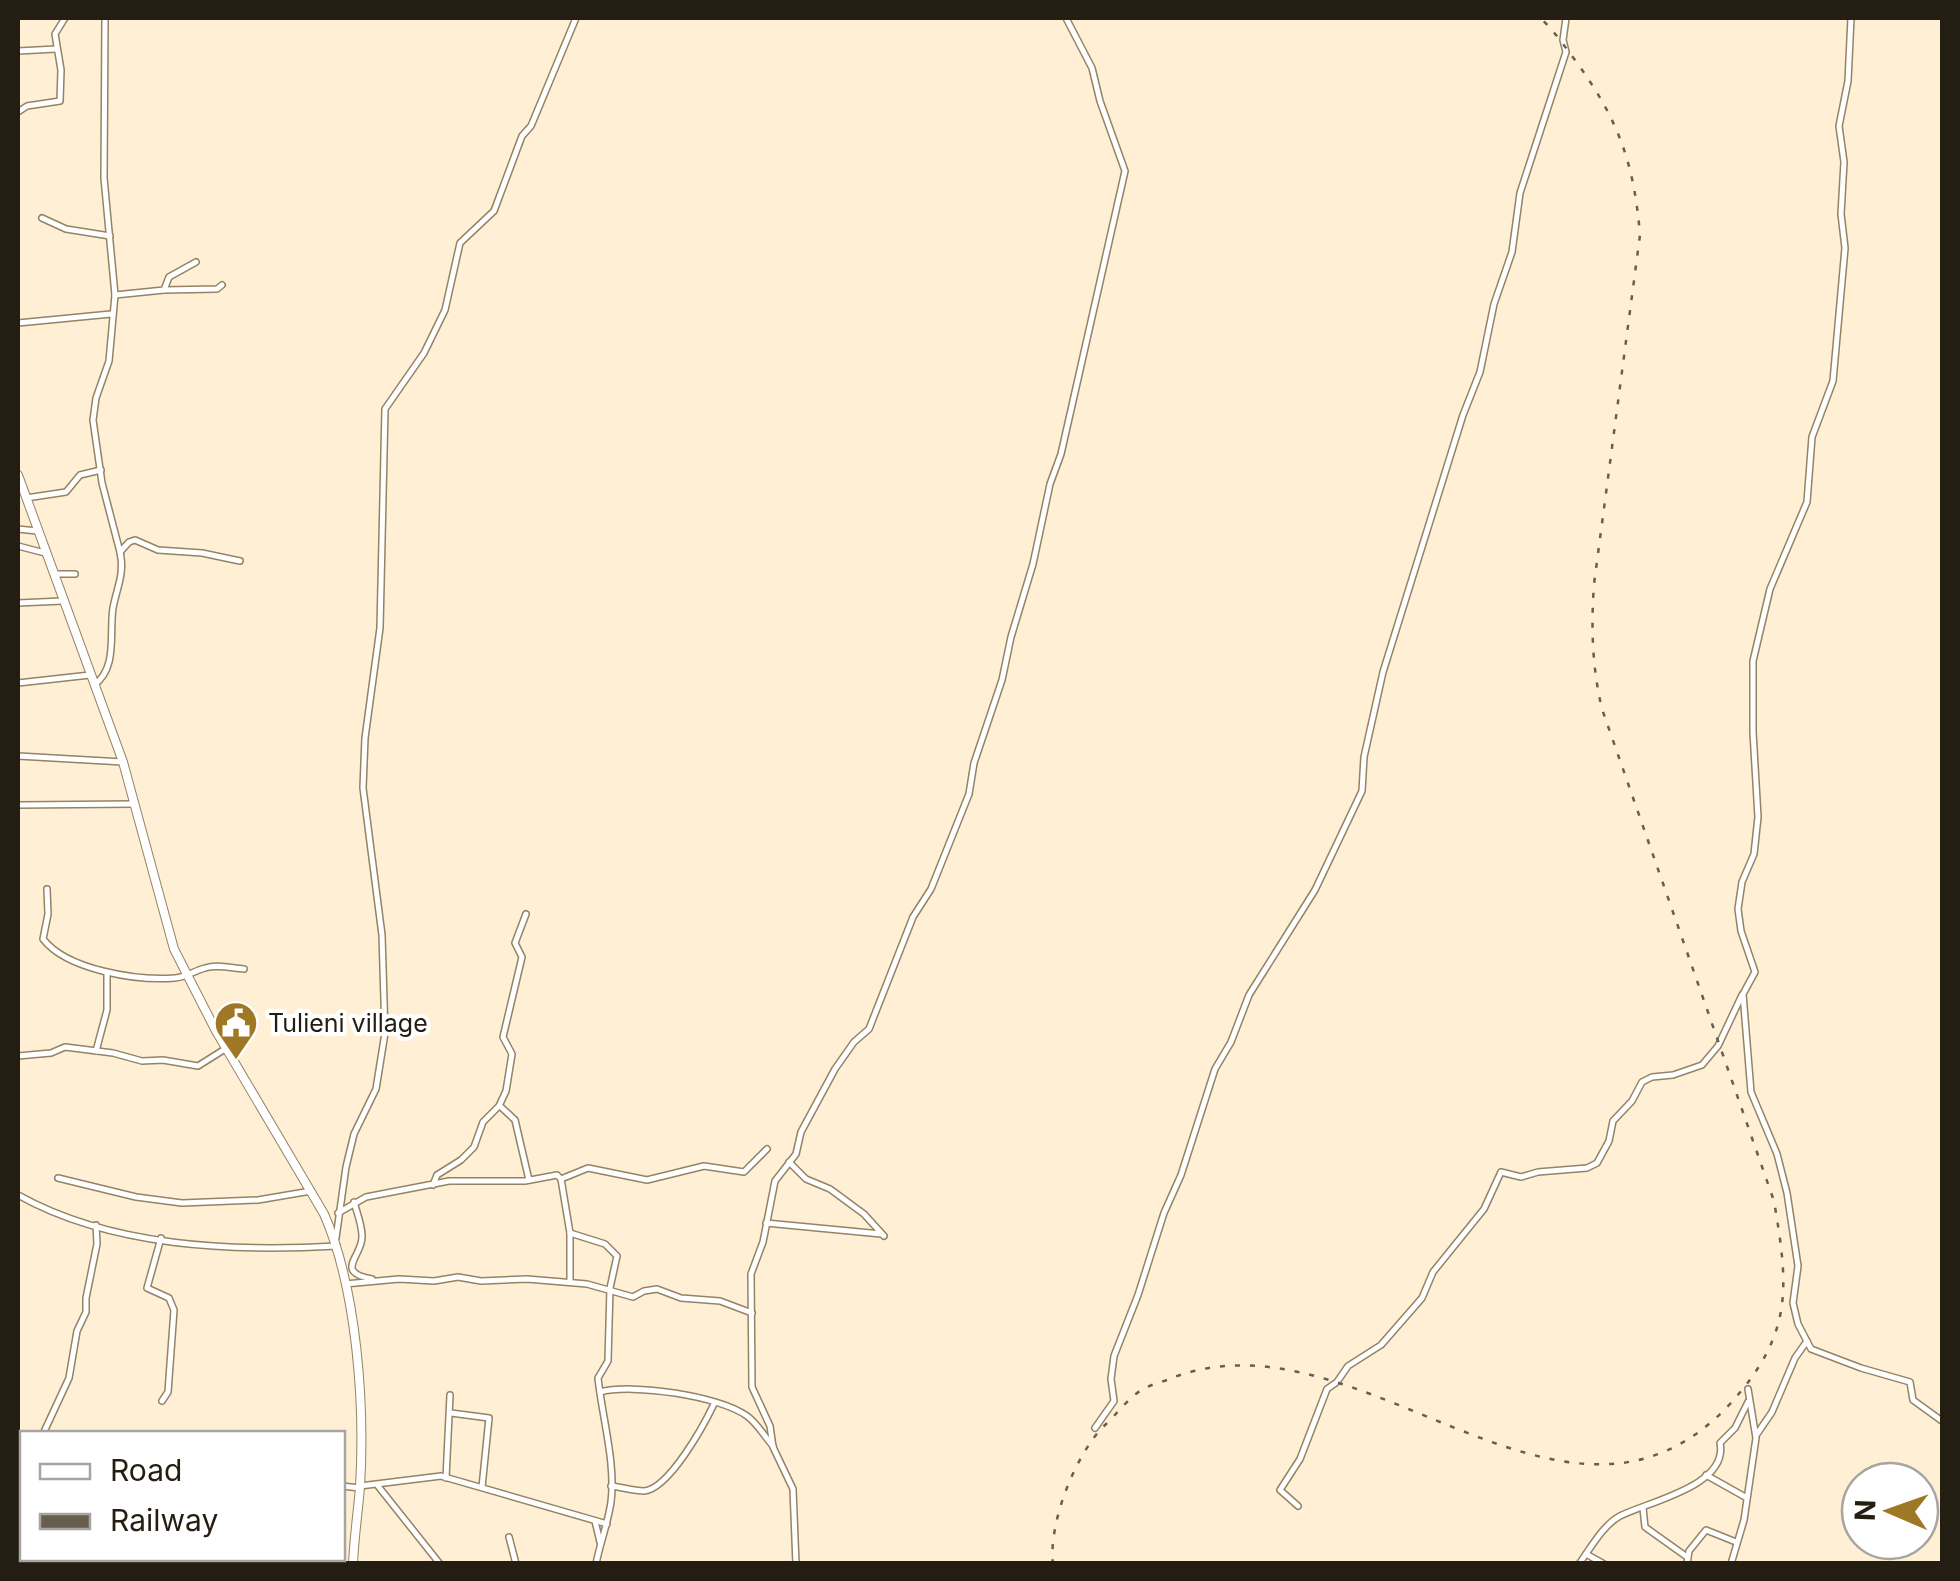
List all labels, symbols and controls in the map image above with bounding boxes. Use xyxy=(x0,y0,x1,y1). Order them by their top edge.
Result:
public building icon: Tulieni village xyxy=(213,1000,259,1061)
place label: Tulieni village xyxy=(268,1008,428,1038)
legend xyxy=(20,1431,345,1561)
text: Road xyxy=(110,1452,182,1488)
north arrow xyxy=(1840,1461,1940,1561)
text: N xyxy=(1848,1499,1882,1521)
text: Railway xyxy=(110,1502,218,1538)

